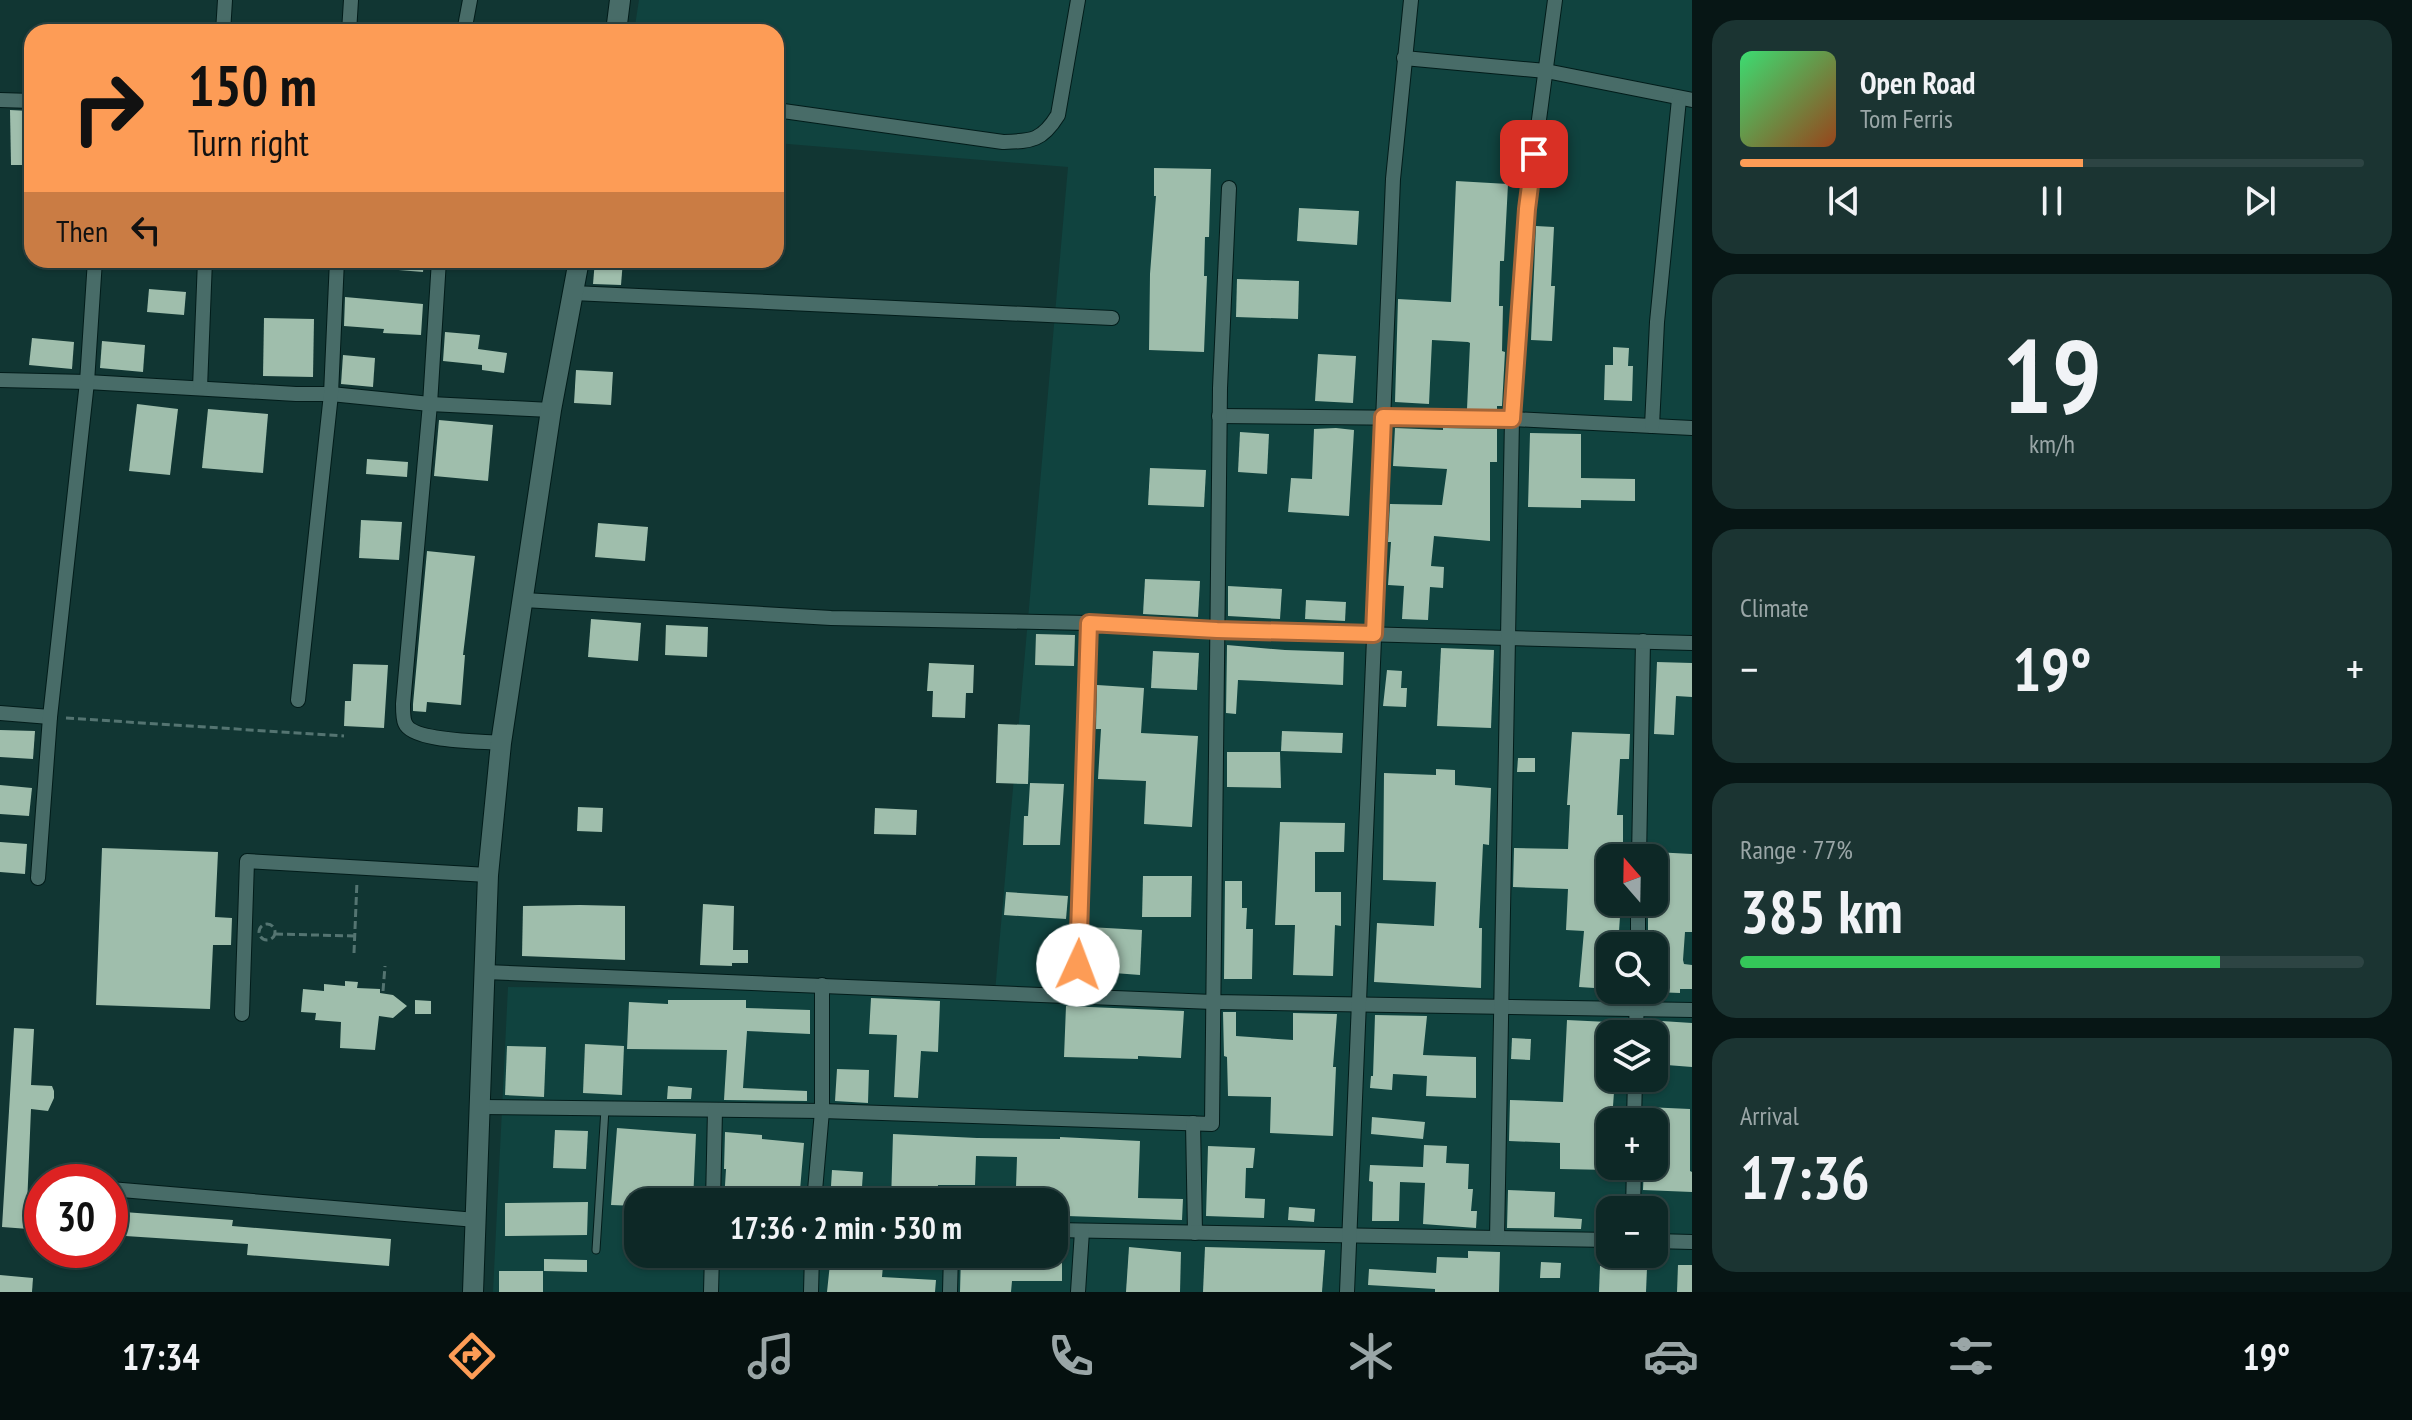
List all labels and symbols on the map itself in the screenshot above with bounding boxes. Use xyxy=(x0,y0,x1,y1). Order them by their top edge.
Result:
pin xyxy=(1500,120,1568,188)
north arrow xyxy=(1596,844,1668,916)
position arrow xyxy=(1036,923,1120,1007)
speed limit sign: 30 xyxy=(24,1164,128,1268)

